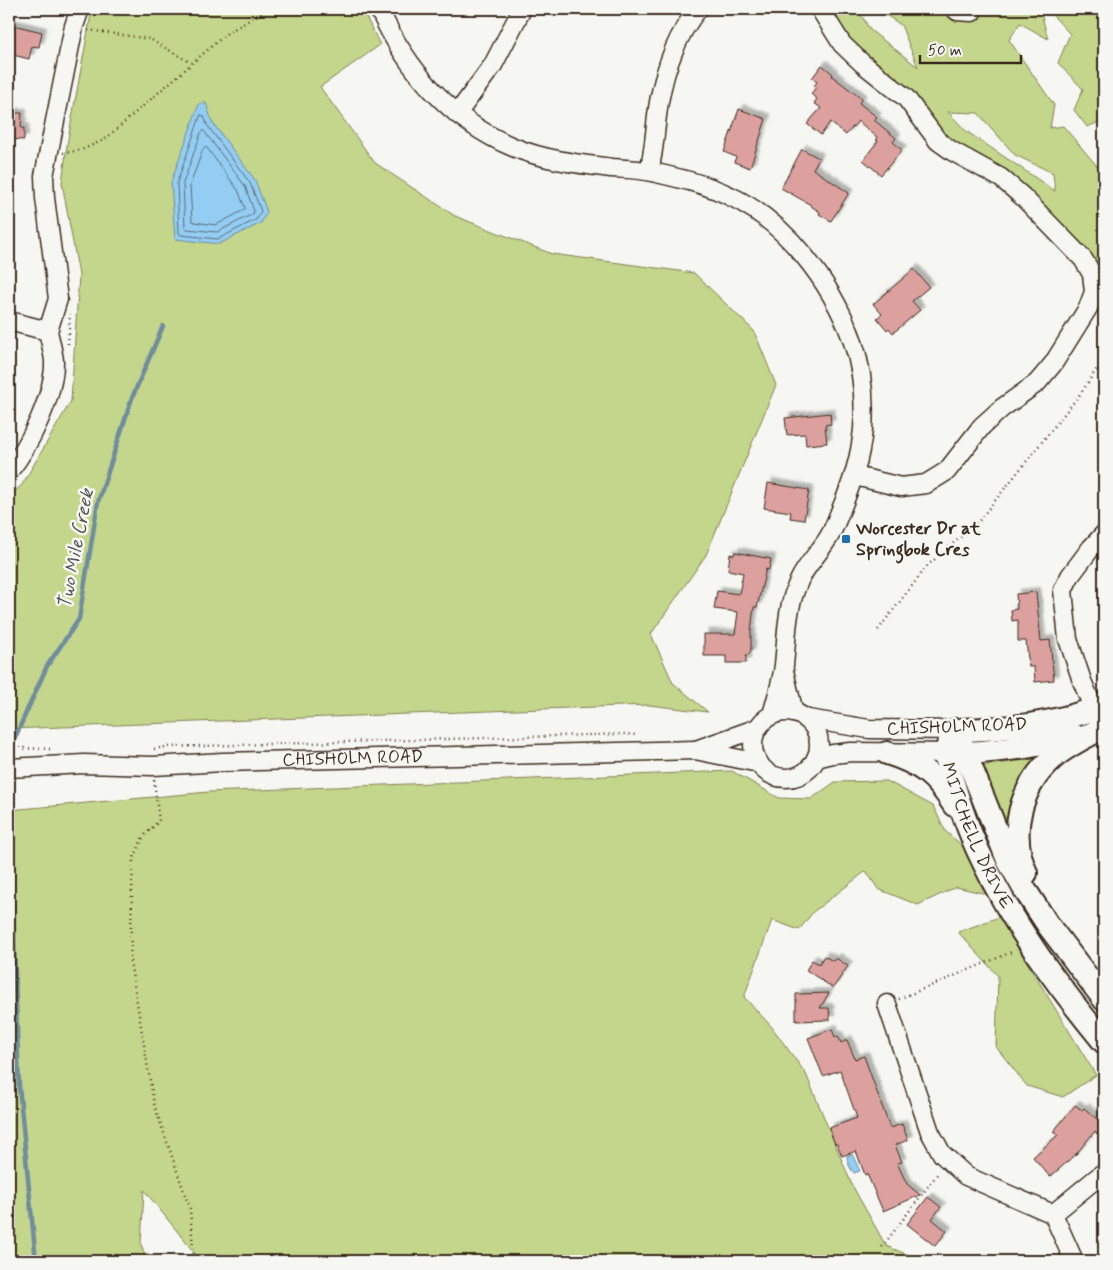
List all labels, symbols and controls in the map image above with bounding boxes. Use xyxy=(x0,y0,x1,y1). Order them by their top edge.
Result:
scale bar xyxy=(920,32,1022,64)
text: 50 m xyxy=(928,41,962,61)
water label: Two Mile Creek xyxy=(52,486,100,611)
place label: Worcester Dr at Springbok Cres xyxy=(855,517,981,564)
marker: Worcester Dr at Springbok Cres xyxy=(840,533,852,545)
street label: CHISHOLM ROAD xyxy=(886,713,1028,741)
street label: CHISHOLM ROAD xyxy=(282,745,423,772)
street label: MITCHELL DRIVE xyxy=(935,760,1018,914)

